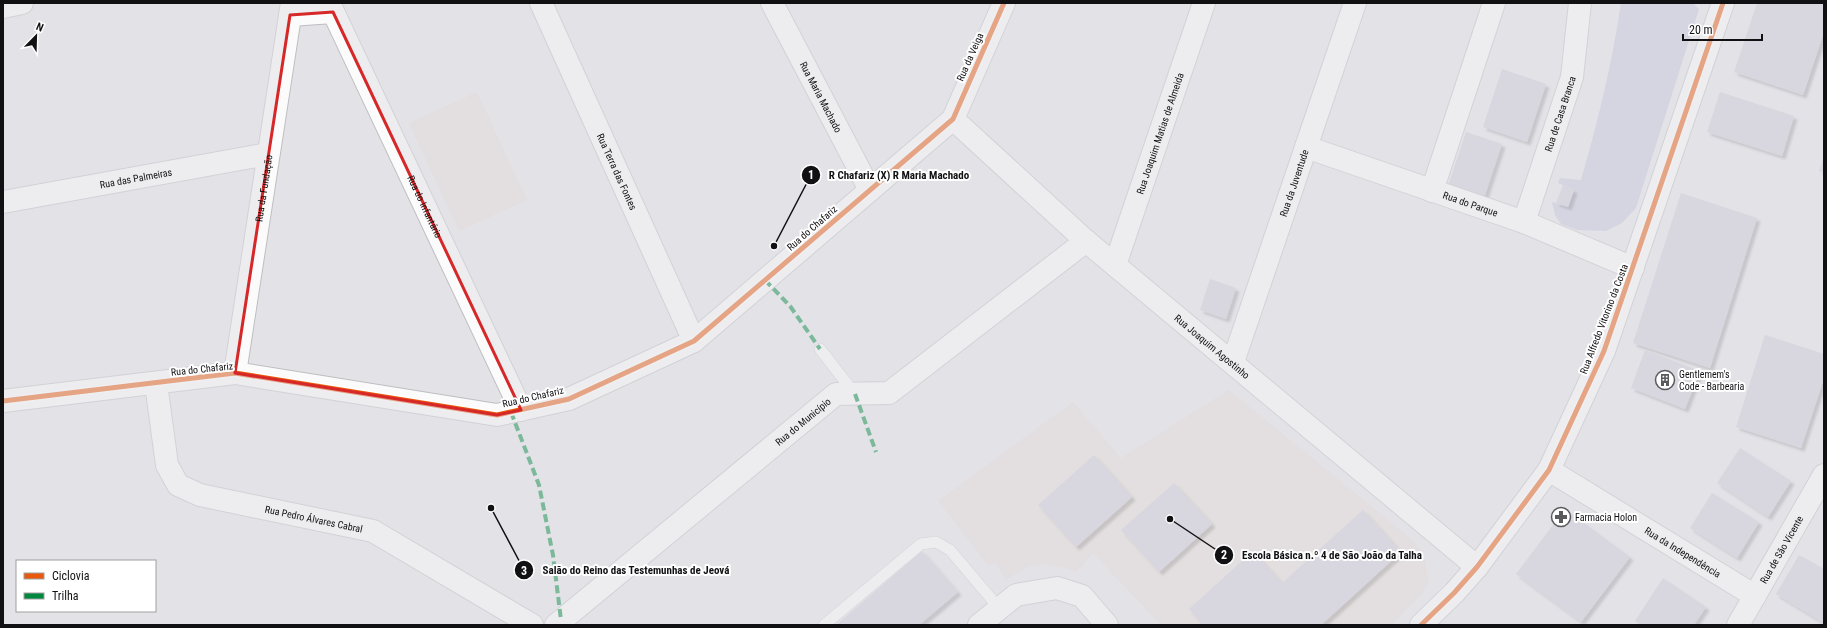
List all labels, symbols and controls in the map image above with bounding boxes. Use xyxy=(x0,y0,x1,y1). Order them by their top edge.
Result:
north arrow xyxy=(16,16,56,56)
scale bar xyxy=(1683,16,1762,42)
text: N xyxy=(34,20,46,35)
text: 20 m xyxy=(1689,23,1713,37)
street label: Rua da Veiga xyxy=(955,31,986,83)
street label: Rua Maria Machado xyxy=(798,59,844,134)
street label: Rua Joaquim Matias de Almeida xyxy=(1134,71,1185,196)
street label: Rua de Casa Branca xyxy=(1542,74,1577,153)
street label: Rua Terra das Fontes xyxy=(595,131,640,212)
street label: Rua da Juventude xyxy=(1277,148,1310,218)
street label: Rua da Fundação xyxy=(253,154,274,223)
callout: R Chafariz (X) R Maria Machado xyxy=(801,163,977,186)
street label: Rua das Palmeiras xyxy=(99,166,173,190)
text: 1 xyxy=(808,168,814,182)
text: R Chafariz (X) R Maria Machado xyxy=(829,169,970,182)
street label: Rua do Infantário xyxy=(406,173,444,240)
street label: Rua do Parque xyxy=(1442,189,1500,218)
street label: Rua do Chafariz xyxy=(785,203,839,253)
street label: Rua Alfredo Vitorino da Costa xyxy=(1578,262,1630,375)
street label: Rua Joaquim Agostinho xyxy=(1173,312,1252,381)
street label: Rua do Chafariz xyxy=(170,360,234,378)
building icon: Gentlemem's Code - Barbearia xyxy=(1654,369,1676,391)
place label: Gentlemem's Code - Barbearia xyxy=(1679,369,1744,392)
street label: Rua do Chafariz xyxy=(501,385,565,409)
street label: Rua do Município xyxy=(773,395,833,447)
street label: Rua Pedro Álvares Cabral xyxy=(264,503,364,534)
pharmacy icon: Farmacia Holon xyxy=(1550,506,1572,528)
place label: Farmacia Holon xyxy=(1575,512,1637,523)
street label: Rua de São Vicente xyxy=(1758,513,1805,585)
street label: Rua da Independência xyxy=(1643,525,1723,579)
callout: Escola Básica n.º 4 de São João da Talha xyxy=(1214,544,1430,567)
text: 2 xyxy=(1221,548,1227,562)
text: Escola Básica n.º 4 de São João da Talha xyxy=(1242,549,1422,562)
callout: Salão do Reino das Testemunhas de Jeová xyxy=(514,559,737,582)
legend xyxy=(16,560,156,612)
text: 3 xyxy=(521,564,527,578)
text: Salão do Reino das Testemunhas de Jeová xyxy=(543,564,729,577)
text: Ciclovia xyxy=(52,569,90,583)
text: Trilha xyxy=(52,589,79,603)

